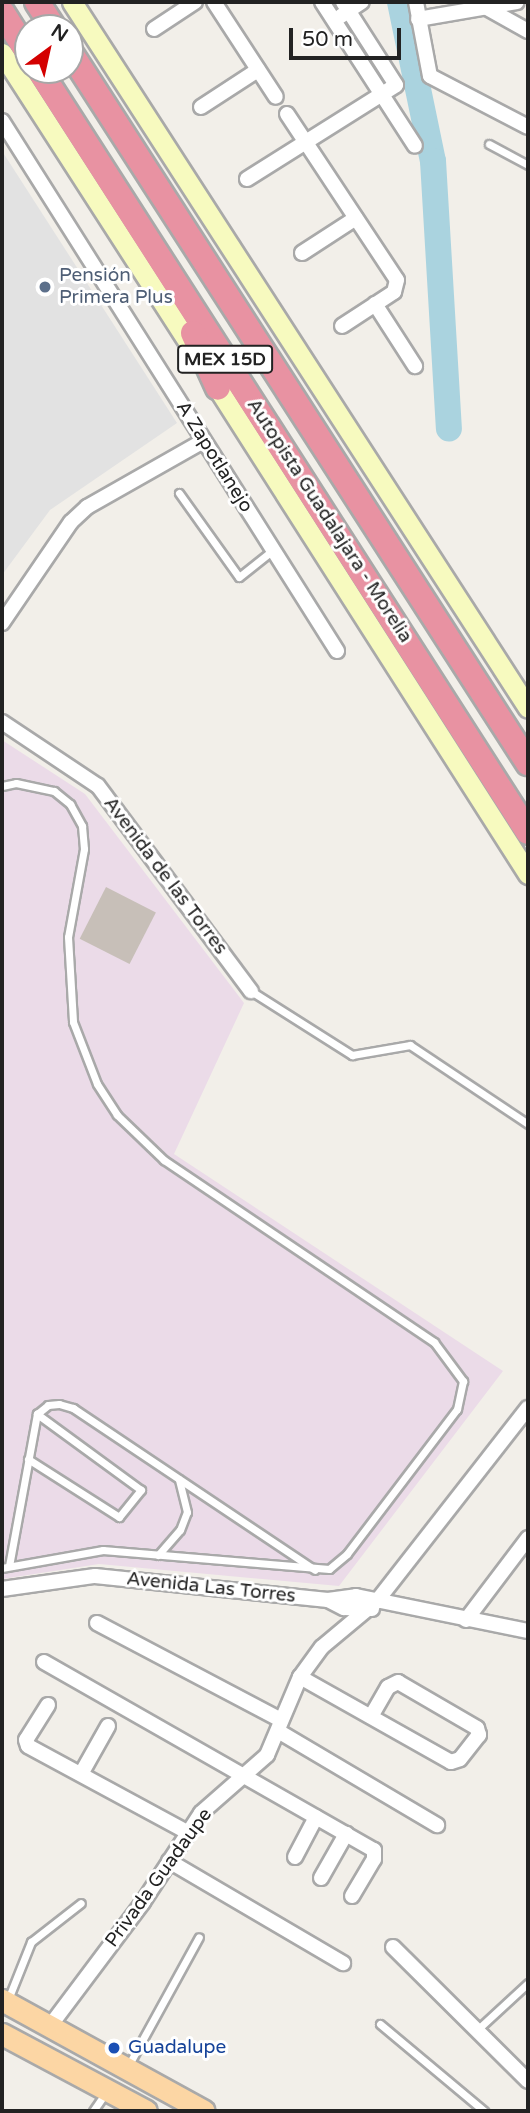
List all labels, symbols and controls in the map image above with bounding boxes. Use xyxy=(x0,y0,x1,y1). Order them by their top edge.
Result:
north arrow xyxy=(14,14,84,84)
scale bar xyxy=(292,14,404,58)
text: N xyxy=(47,20,72,46)
text: 50 m xyxy=(302,27,353,52)
place label: Pensión Primera Plus xyxy=(59,265,173,309)
marker: Pensión Primera Plus xyxy=(37,279,53,295)
road number: MEX 15D xyxy=(176,344,274,374)
street label: Autopista Guadalajara - Morelia xyxy=(242,395,416,647)
street label: A Zapotlanejo xyxy=(171,397,257,517)
street label: Avenida de las Torres xyxy=(98,793,232,959)
street label: Avenida Las Torres xyxy=(125,1568,297,1608)
street label: Privada Guadaupe xyxy=(101,1804,217,1952)
place label: Guadalupe xyxy=(128,2037,226,2059)
marker: Guadalupe xyxy=(106,2040,122,2056)

